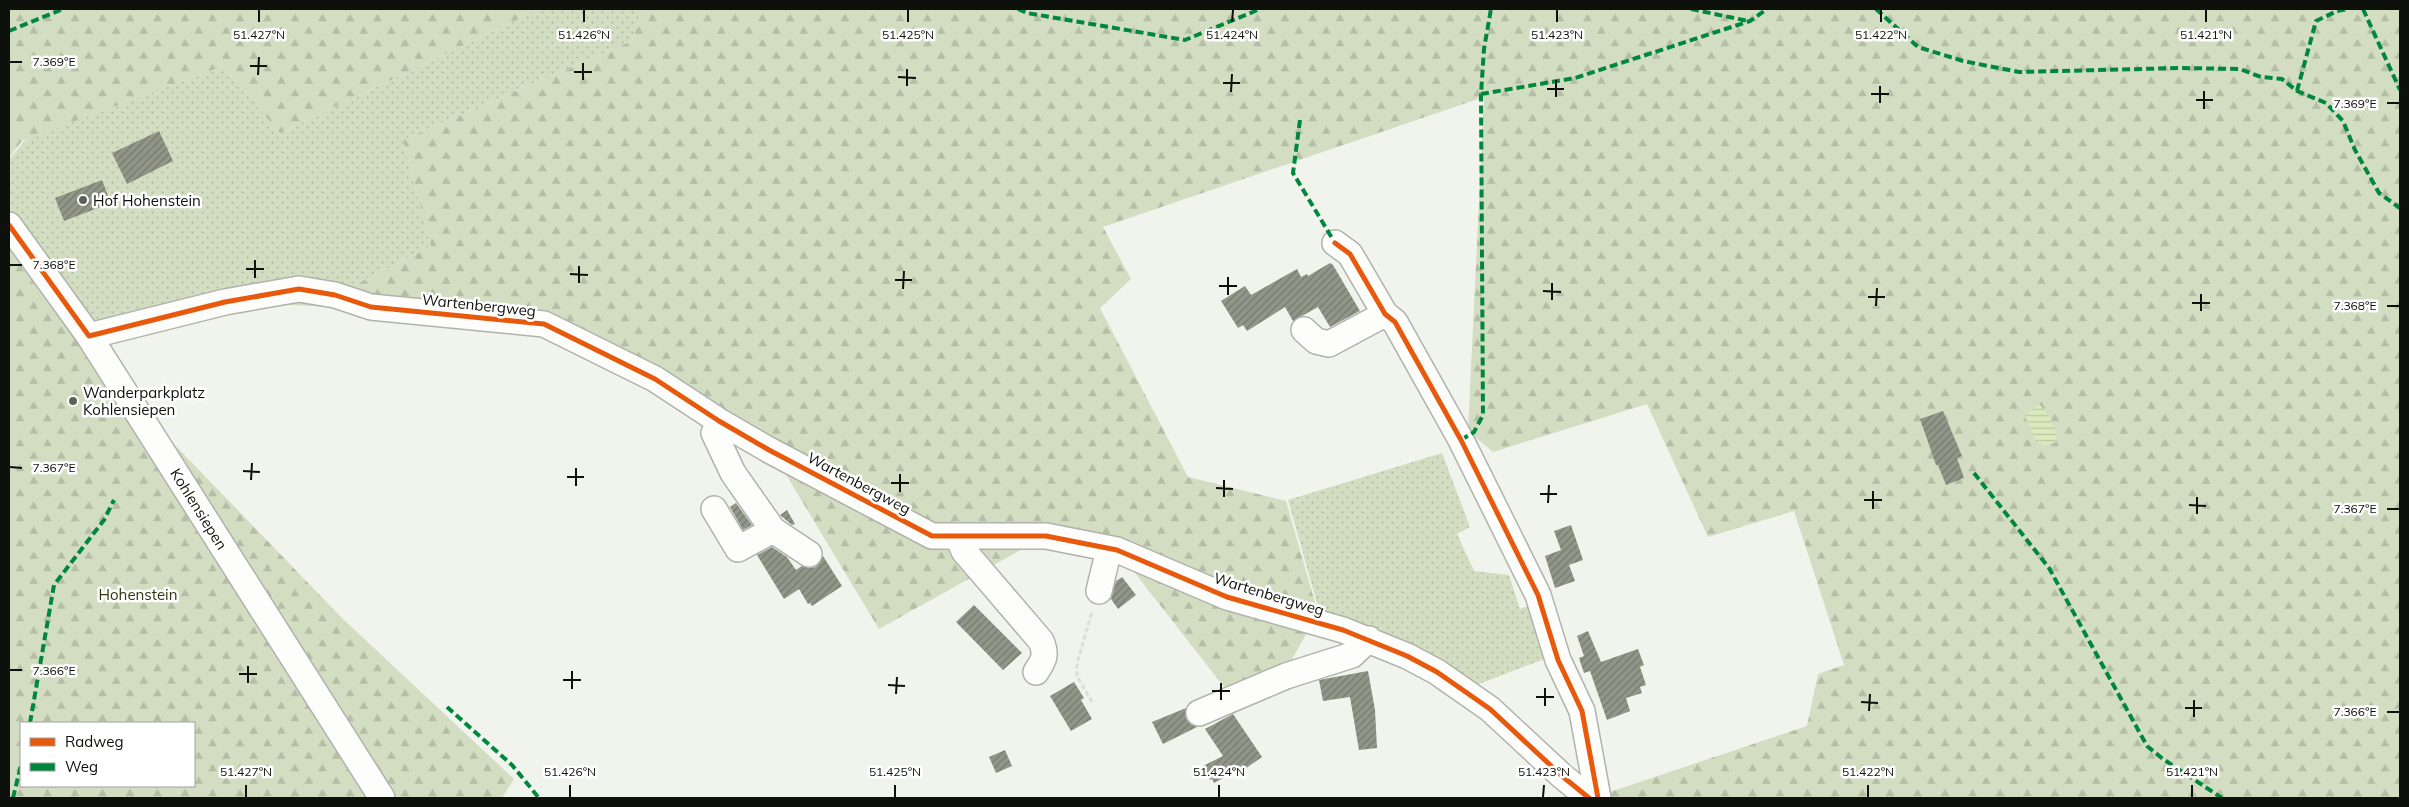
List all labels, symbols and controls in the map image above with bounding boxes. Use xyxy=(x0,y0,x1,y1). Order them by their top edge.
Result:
text: 51.427°N xyxy=(233,27,285,42)
text: 51.426°N xyxy=(558,27,610,42)
text: 51.425°N xyxy=(882,27,934,42)
text: 51.424°N xyxy=(1206,27,1258,42)
text: 51.423°N xyxy=(1531,27,1583,42)
text: 51.422°N xyxy=(1855,27,1907,42)
text: 51.421°N xyxy=(2180,27,2232,42)
text: 7.369°E xyxy=(32,54,76,69)
text: 7.369°E xyxy=(2333,96,2377,111)
place label: Hof Hohenstein xyxy=(93,191,201,210)
marker: Hof Hohenstein xyxy=(77,194,89,206)
text: 7.368°E xyxy=(32,257,76,272)
street label: Wartenbergweg xyxy=(421,290,537,320)
text: 7.368°E xyxy=(2333,298,2377,313)
place label: Wanderparkplatz Kohlensiepen xyxy=(83,383,205,419)
marker: Wanderparkplatz Kohlensiepen xyxy=(67,395,79,407)
street label: Wartenbergweg xyxy=(804,448,914,518)
text: 7.367°E xyxy=(32,460,76,475)
street label: Kohlensiepen xyxy=(166,465,232,553)
text: 7.367°E xyxy=(2333,501,2377,516)
street label: Wartenbergweg xyxy=(1211,568,1327,620)
park label: Hohenstein xyxy=(99,585,177,604)
text: 7.366°E xyxy=(32,663,76,678)
text: 7.366°E xyxy=(2333,704,2377,719)
legend xyxy=(20,722,195,787)
text: Radweg xyxy=(65,732,123,751)
text: Weg xyxy=(65,757,98,776)
text: 51.427°N xyxy=(220,764,272,779)
text: 51.426°N xyxy=(544,764,596,779)
text: 51.425°N xyxy=(869,764,921,779)
text: 51.424°N xyxy=(1193,764,1245,779)
text: 51.423°N xyxy=(1518,764,1570,779)
text: 51.422°N xyxy=(1842,764,1894,779)
text: 51.421°N xyxy=(2166,764,2218,779)

